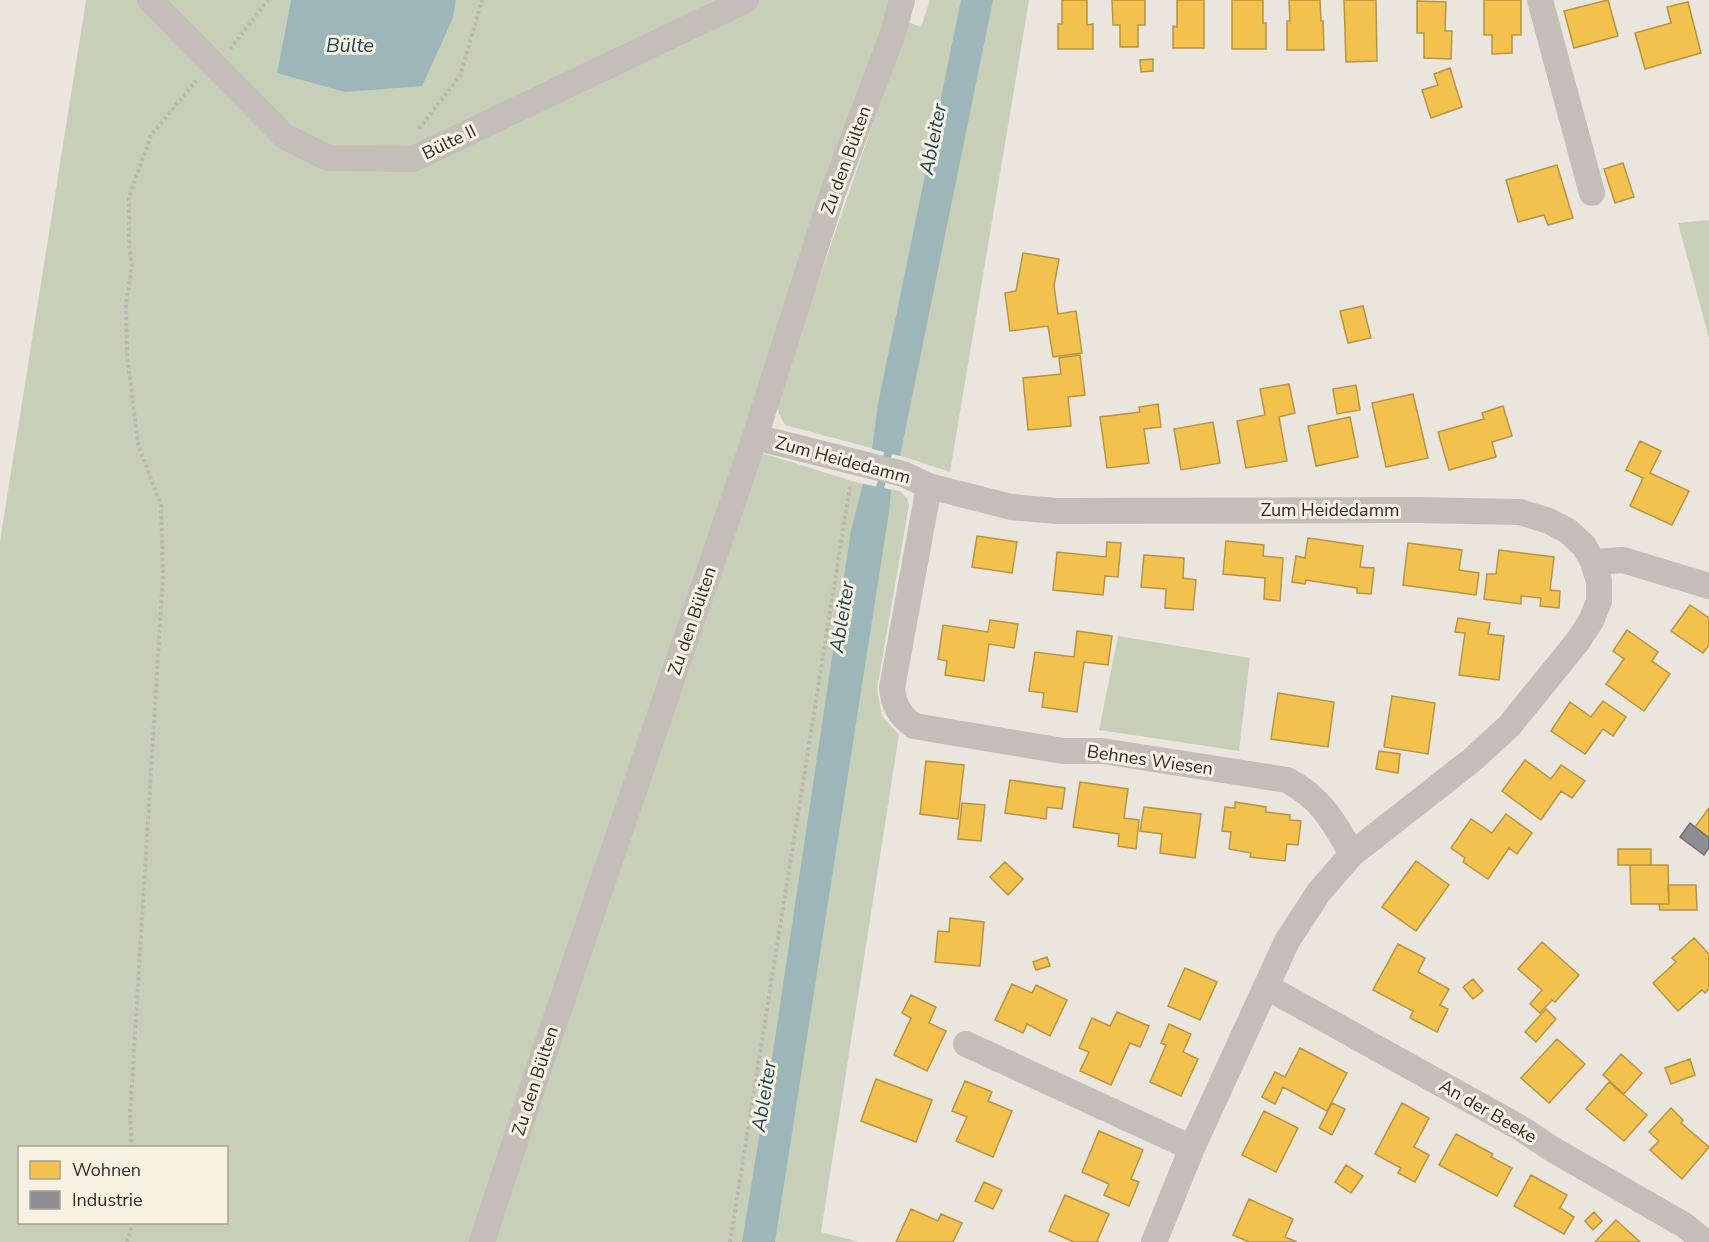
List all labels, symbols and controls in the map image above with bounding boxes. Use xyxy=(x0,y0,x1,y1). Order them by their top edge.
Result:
water label: Bülte xyxy=(326,32,374,59)
water label: Ableiter xyxy=(913,100,953,178)
street label: Zu den Bülten xyxy=(815,103,877,217)
street label: Bülte II xyxy=(418,119,480,165)
street label: Zum Heidedamm xyxy=(773,430,913,490)
street label: Zum Heidedamm xyxy=(1261,498,1399,522)
street label: Zu den Bülten xyxy=(662,563,722,679)
water label: Ableiter xyxy=(823,578,861,656)
street label: Behnes Wiesen xyxy=(1085,739,1215,781)
street label: Zu den Bülten xyxy=(506,1023,564,1139)
water label: Ableiter xyxy=(745,1057,783,1135)
street label: An der Beeke xyxy=(1435,1073,1541,1149)
legend xyxy=(18,1146,228,1224)
text: Wohnen xyxy=(72,1158,141,1182)
text: Industrie xyxy=(72,1188,143,1212)

